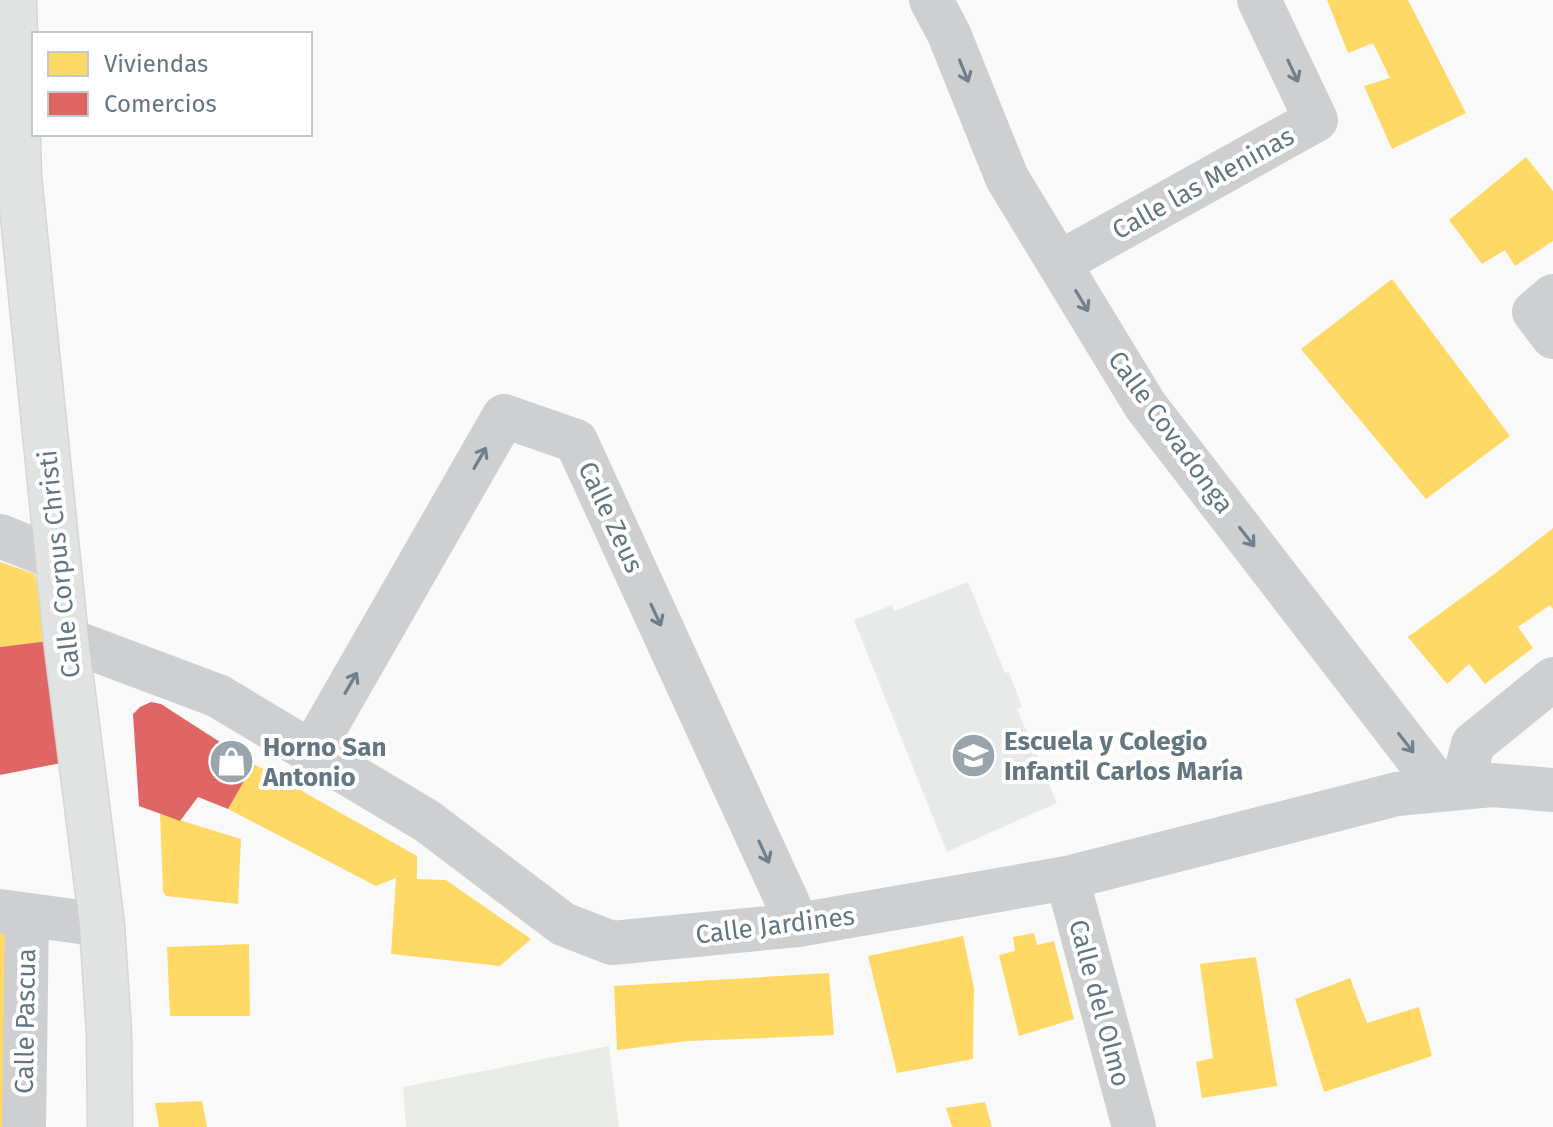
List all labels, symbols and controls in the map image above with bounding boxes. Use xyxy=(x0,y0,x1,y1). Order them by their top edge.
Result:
legend xyxy=(32,32,312,136)
text: Viviendas xyxy=(104,50,208,78)
one-way arrow xyxy=(957,58,972,83)
one-way arrow xyxy=(1286,58,1301,82)
text: Comercios xyxy=(104,90,217,118)
street label: Calle las Meninas xyxy=(1107,121,1300,246)
one-way arrow xyxy=(1074,289,1090,312)
street label: Calle Covadonga xyxy=(1101,345,1240,520)
one-way arrow xyxy=(472,447,488,470)
street label: Calle Corpus Christi xyxy=(32,448,87,679)
street label: Calle Zeus xyxy=(571,457,650,578)
one-way arrow xyxy=(1238,526,1255,547)
one-way arrow xyxy=(649,603,664,627)
one-way arrow xyxy=(344,672,359,696)
place label: Escuela y Colegio Infantil Carlos María xyxy=(1004,726,1243,787)
place label: Horno San Antonio xyxy=(262,732,386,793)
school or university icon: Escuela y Colegio Infantil Carlos María xyxy=(949,732,997,780)
one-way arrow xyxy=(1397,732,1414,753)
shop icon: Horno San Antonio xyxy=(208,738,256,786)
one-way arrow xyxy=(757,839,772,863)
street label: Calle Jardines xyxy=(694,900,856,951)
street label: Calle del Olmo xyxy=(1062,916,1137,1090)
street label: Calle Pascua xyxy=(9,948,42,1094)

